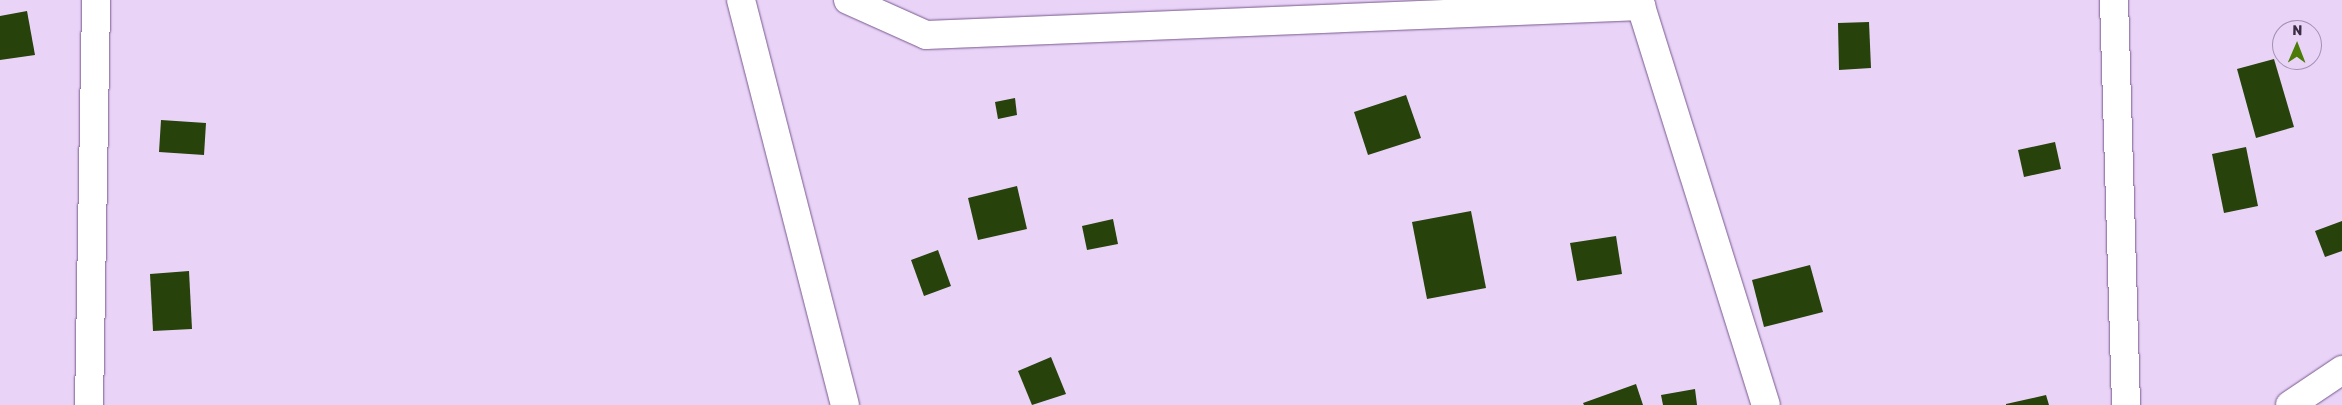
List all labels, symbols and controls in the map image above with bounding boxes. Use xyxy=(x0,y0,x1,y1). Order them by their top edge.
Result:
north arrow xyxy=(2272,20,2322,70)
text: N xyxy=(2292,22,2302,39)

